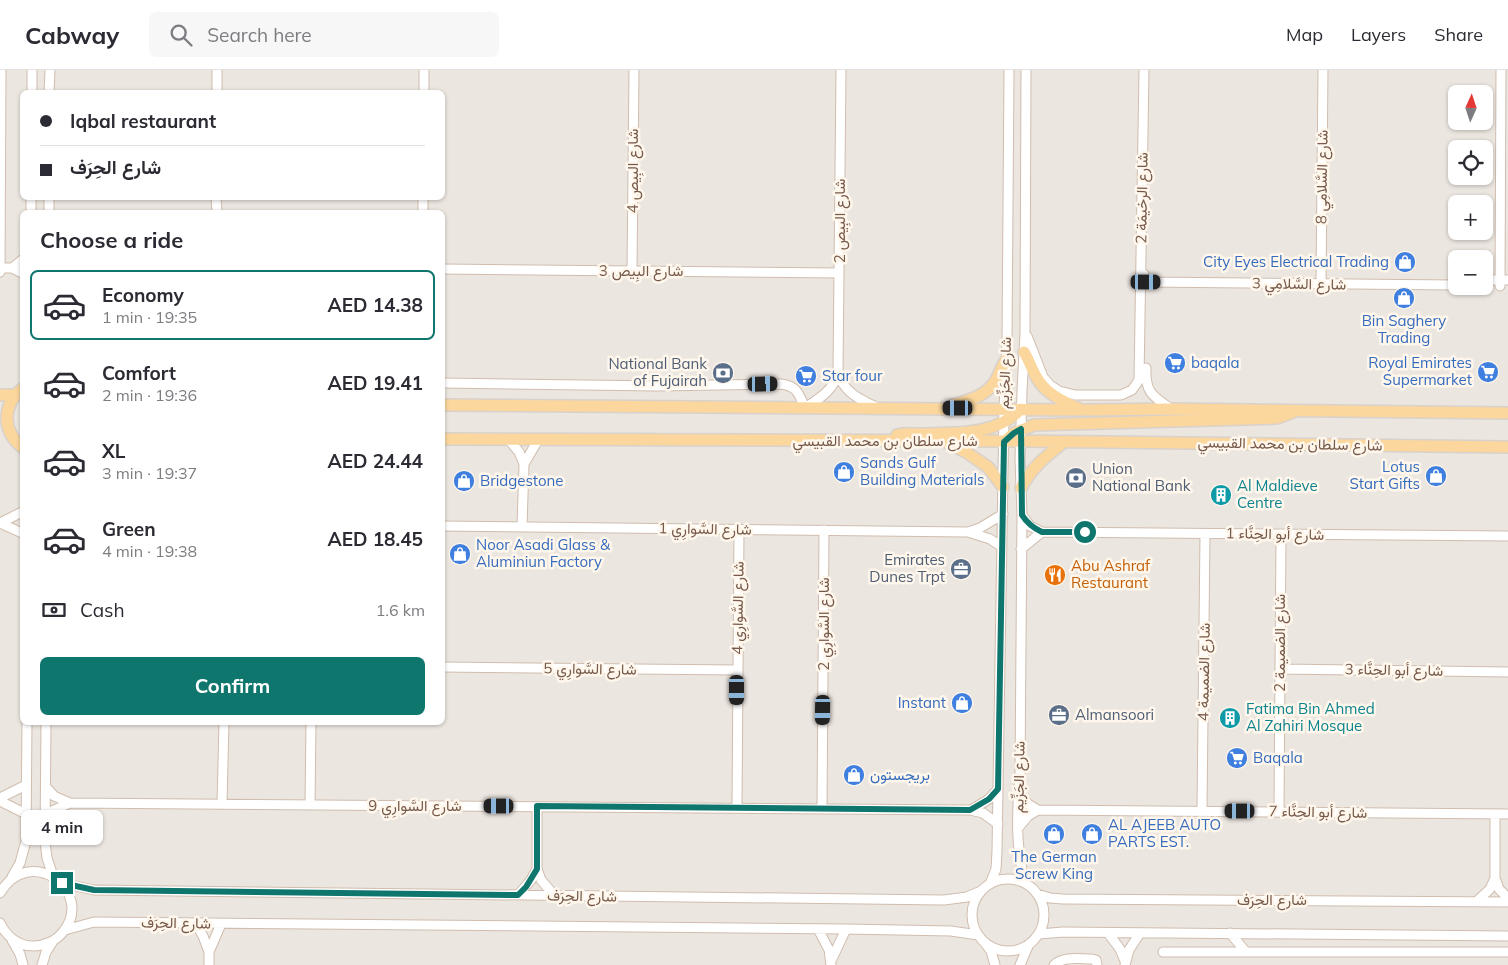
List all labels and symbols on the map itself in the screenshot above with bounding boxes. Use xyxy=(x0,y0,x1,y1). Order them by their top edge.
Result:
north arrow xyxy=(1448,85,1492,130)
street label: شارع البِيص 4 xyxy=(623,129,644,213)
street label: شارع السَّلامِي 8 xyxy=(1311,129,1336,224)
street label: شارع الرخيمَة 2 xyxy=(1131,152,1154,244)
street label: شارع البِيص 2 xyxy=(830,179,851,263)
shop icon: City Eyes Electrical Trading xyxy=(1393,250,1417,274)
place label: City Eyes Electrical Trading xyxy=(1203,252,1389,271)
street label: شارع البِيص 3 xyxy=(599,261,683,282)
street label: شارع السَّلامِي 3 xyxy=(1252,273,1347,298)
car xyxy=(1131,275,1161,290)
shop icon: Bin Saghery Trading xyxy=(1392,286,1416,310)
place label: Bin Saghery Trading xyxy=(1362,311,1446,347)
street label: شارع الجَزِّيم xyxy=(994,336,1017,409)
supermarket icon: baqala xyxy=(1163,351,1187,375)
place label: baqala xyxy=(1191,353,1240,372)
place label: Royal Emirates Supermarket xyxy=(1368,353,1472,389)
place label: National Bank of Fujairah xyxy=(608,354,707,390)
supermarket icon: Royal Emirates Supermarket xyxy=(1476,360,1500,384)
bank icon: National Bank of Fujairah xyxy=(711,361,735,385)
supermarket icon: Star four xyxy=(794,364,818,388)
place label: Star four xyxy=(822,366,883,385)
car xyxy=(747,376,778,392)
car xyxy=(943,401,973,416)
street label: شارع سلطان بن محمد القبيسي xyxy=(793,431,978,454)
street label: شارع سلطان بن محمد القبيسي xyxy=(1197,432,1383,459)
place label: Sands Gulf Building Materials xyxy=(860,453,985,489)
place label: Lotus Start Gifts xyxy=(1349,457,1420,493)
place label: Union National Bank xyxy=(1092,459,1191,495)
shop icon: Sands Gulf Building Materials xyxy=(832,460,856,484)
shop icon: Lotus Start Gifts xyxy=(1424,464,1448,488)
bank icon: Union National Bank xyxy=(1064,466,1088,490)
shop icon: Bridgestone xyxy=(452,469,476,493)
place label: Bridgestone xyxy=(480,471,563,490)
place label: Al Maldieve Centre xyxy=(1237,476,1318,512)
building icon: Al Maldieve Centre xyxy=(1209,483,1233,507)
street label: شارع السَّوارِي 1 xyxy=(658,518,752,543)
route start xyxy=(1074,521,1096,543)
street label: شارع أبو الحِنَّاء 1 xyxy=(1226,523,1325,546)
place label: Noor Asadi Glass & Aluminiun Factory xyxy=(476,535,611,571)
shop icon: Noor Asadi Glass & Aluminiun Factory xyxy=(448,542,472,566)
place label: Emirates Dunes Trpt xyxy=(869,550,945,586)
place label: Abu Ashraf Restaurant xyxy=(1071,556,1151,592)
office icon: Emirates Dunes Trpt xyxy=(949,557,973,581)
street label: شارع السَّوارِي 4 xyxy=(727,561,752,655)
restaurant icon: Abu Ashraf Restaurant xyxy=(1043,563,1067,587)
street label: شارع السَّوارِي 2 xyxy=(814,577,837,671)
street label: شارع الضميمة 2 xyxy=(1270,594,1291,692)
street label: شارع الضميمة 4 xyxy=(1193,623,1216,721)
street label: شارع السَّوارِي 5 xyxy=(543,658,637,683)
street label: شارع أبو الحِنَّاء 3 xyxy=(1345,659,1444,682)
car xyxy=(729,675,744,705)
shop icon: Instant xyxy=(950,691,974,715)
place label: Instant xyxy=(898,693,946,712)
car xyxy=(815,695,830,725)
place label: Fatima Bin Ahmed Al Zahiri Mosque xyxy=(1246,699,1375,735)
office icon: Almansoori xyxy=(1047,703,1071,727)
place label: Almansoori xyxy=(1075,705,1154,724)
building icon: Fatima Bin Ahmed Al Zahiri Mosque xyxy=(1218,706,1242,730)
street label: شارع الجَزِّيم xyxy=(1008,741,1031,813)
supermarket icon: Baqala xyxy=(1225,746,1249,770)
place label: Baqala xyxy=(1253,748,1303,767)
shop icon: بريجستون xyxy=(842,763,866,787)
place label: بريجستون xyxy=(870,765,930,784)
street label: شارع السَّوارِي 9 xyxy=(368,796,462,819)
car xyxy=(484,799,514,814)
street label: شارع أبو الحِنَّاء 7 xyxy=(1269,801,1368,824)
car xyxy=(1225,804,1255,819)
callout: 4 min xyxy=(21,810,103,846)
place label: AL AJEEB AUTO PARTS EST. xyxy=(1108,815,1221,851)
shop icon: The German Screw King xyxy=(1042,822,1066,846)
shop icon: AL AJEEB AUTO PARTS EST. xyxy=(1080,822,1104,846)
place label: The German Screw King xyxy=(1011,847,1097,883)
route end xyxy=(51,872,73,894)
street label: شارع الحِرَف xyxy=(547,885,617,908)
street label: شارع الحِرَف xyxy=(1237,890,1307,911)
street label: شارع الحِرَف xyxy=(141,912,211,935)

